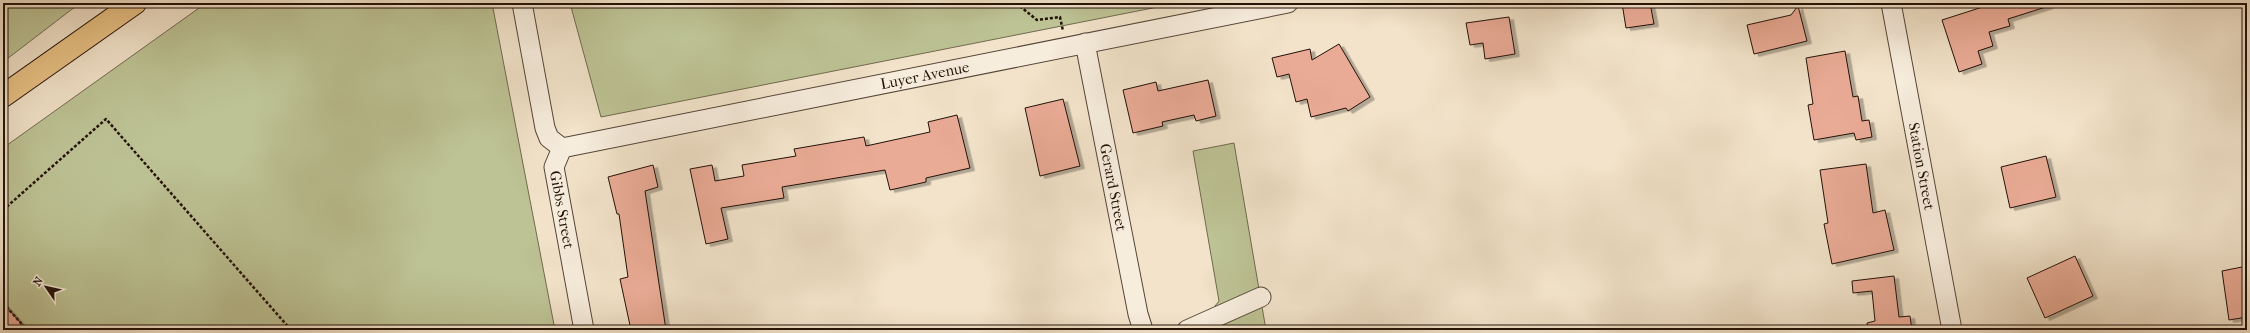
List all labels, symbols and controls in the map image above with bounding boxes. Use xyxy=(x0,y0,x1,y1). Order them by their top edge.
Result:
street label: Luyer Avenue xyxy=(879,58,972,93)
street label: Station Street xyxy=(1904,121,1939,212)
street label: Gerard Street xyxy=(1096,142,1131,233)
street label: Gibbs Street xyxy=(546,169,578,251)
north arrow xyxy=(26,267,66,307)
text: N xyxy=(30,274,46,289)

